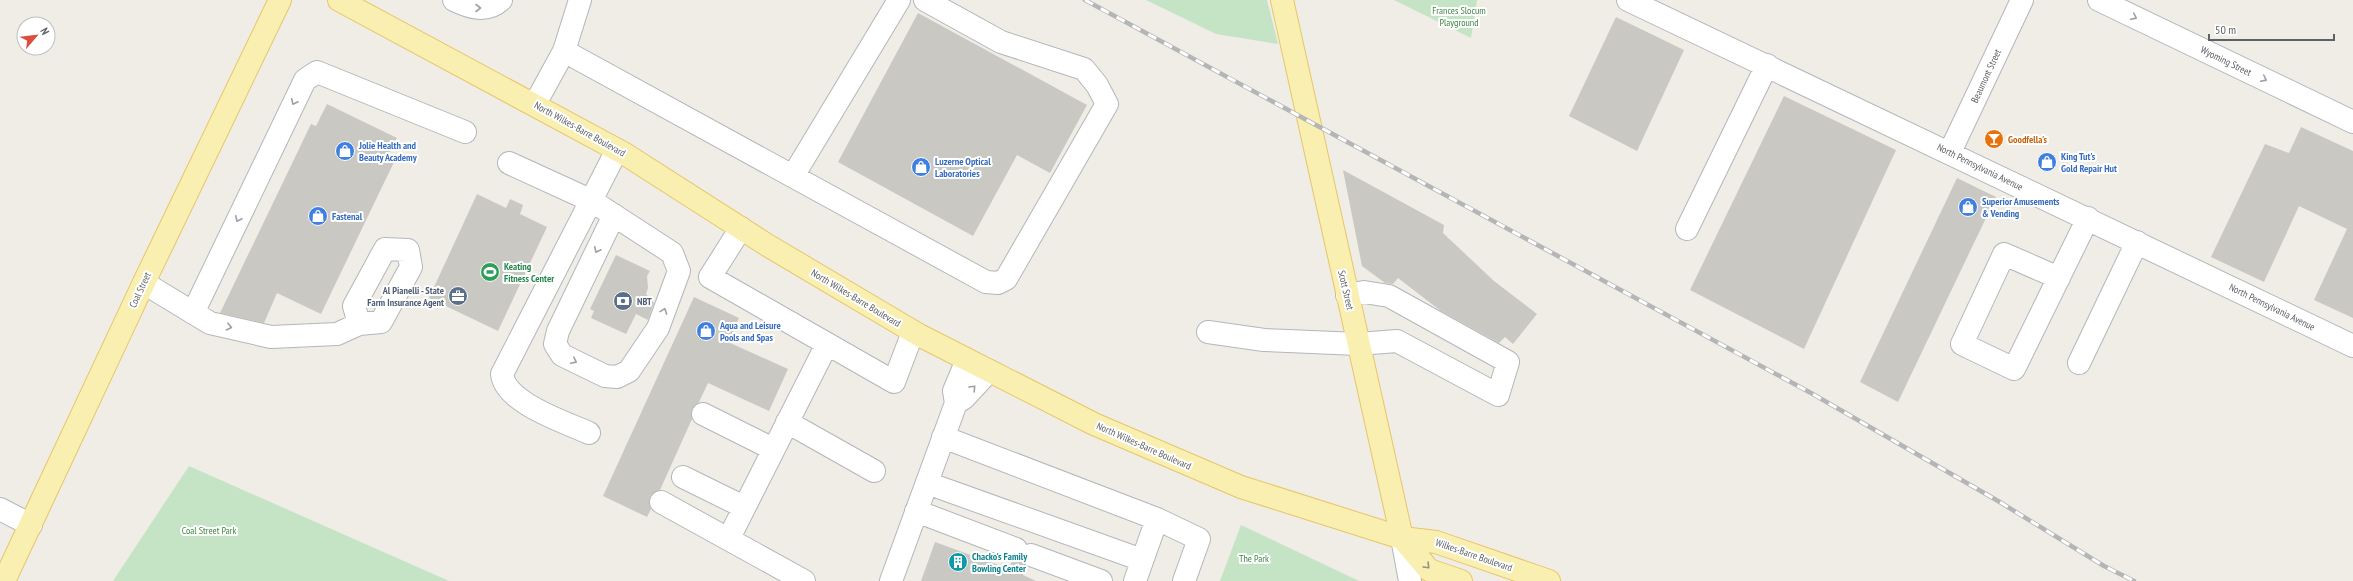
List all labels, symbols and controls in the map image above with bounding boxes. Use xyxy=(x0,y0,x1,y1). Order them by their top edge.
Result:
one-way arrow xyxy=(475,4,481,12)
park label: Frances Slocum Playground xyxy=(1432,4,1486,29)
one-way arrow xyxy=(2129,12,2137,20)
north arrow xyxy=(16,16,56,56)
scale bar xyxy=(2209,16,2334,42)
text: 50 m xyxy=(2215,22,2236,37)
text: N xyxy=(37,25,52,37)
street label: Wyoming Street xyxy=(2198,43,2254,79)
street label: Beaumont Street xyxy=(1968,47,2004,105)
one-way arrow xyxy=(2259,74,2267,82)
one-way arrow xyxy=(292,98,299,105)
street label: North Wilkes-Barre Boulevard xyxy=(532,99,628,159)
bar icon: Goodfella's xyxy=(1983,128,2005,150)
place label: Goodfella's xyxy=(2008,133,2047,146)
place label: Jolie Health and Beauty Academy xyxy=(358,139,418,164)
shop icon: Jolie Health and Beauty Academy xyxy=(334,140,356,162)
street label: North Pennsylvania Avenue xyxy=(1935,141,2025,193)
place label: King Tut's Gold Repair Hut xyxy=(2061,150,2117,175)
shop icon: King Tut's Gold Repair Hut xyxy=(2036,151,2058,173)
place label: Luzerne Optical Laboratories xyxy=(935,155,991,180)
shop icon: Luzerne Optical Laboratories xyxy=(910,156,932,178)
place label: Superior Amusements & Vending xyxy=(1982,195,2060,220)
shop icon: Superior Amusements & Vending xyxy=(1957,196,1979,218)
shop icon: Fastenal xyxy=(307,205,329,227)
place label: Fastenal xyxy=(332,210,363,223)
one-way arrow xyxy=(235,215,243,222)
one-way arrow xyxy=(594,245,602,253)
place label: Keating Fitness Center xyxy=(504,260,554,285)
sports icon: Keating Fitness Center xyxy=(479,261,501,283)
street label: North Wilkes-Barre Boulevard xyxy=(809,266,903,330)
street label: Scott Street xyxy=(1335,269,1357,311)
street label: Coal Street xyxy=(126,270,154,310)
street label: North Pennsylvania Avenue xyxy=(2227,281,2317,333)
place label: Al Pianelli - State Farm Insurance Agent xyxy=(367,284,444,309)
office icon: Al Pianelli - State Farm Insurance Agent xyxy=(447,285,469,307)
bank icon: NBT xyxy=(612,290,634,312)
place label: NBT xyxy=(637,295,652,308)
one-way arrow xyxy=(659,308,668,315)
place label: Aqua and Leisure Pools and Spas xyxy=(719,319,781,344)
shop icon: Aqua and Leisure Pools and Spas xyxy=(695,320,717,342)
one-way arrow xyxy=(225,323,232,331)
one-way arrow xyxy=(569,356,577,364)
one-way arrow xyxy=(969,385,976,393)
street label: North Wilkes-Barre Boulevard xyxy=(1095,419,1193,473)
park label: Coal Street Park xyxy=(182,524,236,537)
street label: Wilkes-Barre Boulevard xyxy=(1434,536,1514,574)
place label: Chacko's Family Bowling Center xyxy=(972,550,1028,575)
building icon: Chacko's Family Bowling Center xyxy=(947,551,969,573)
park label: The Park xyxy=(1239,552,1269,565)
one-way arrow xyxy=(1422,561,1430,569)

